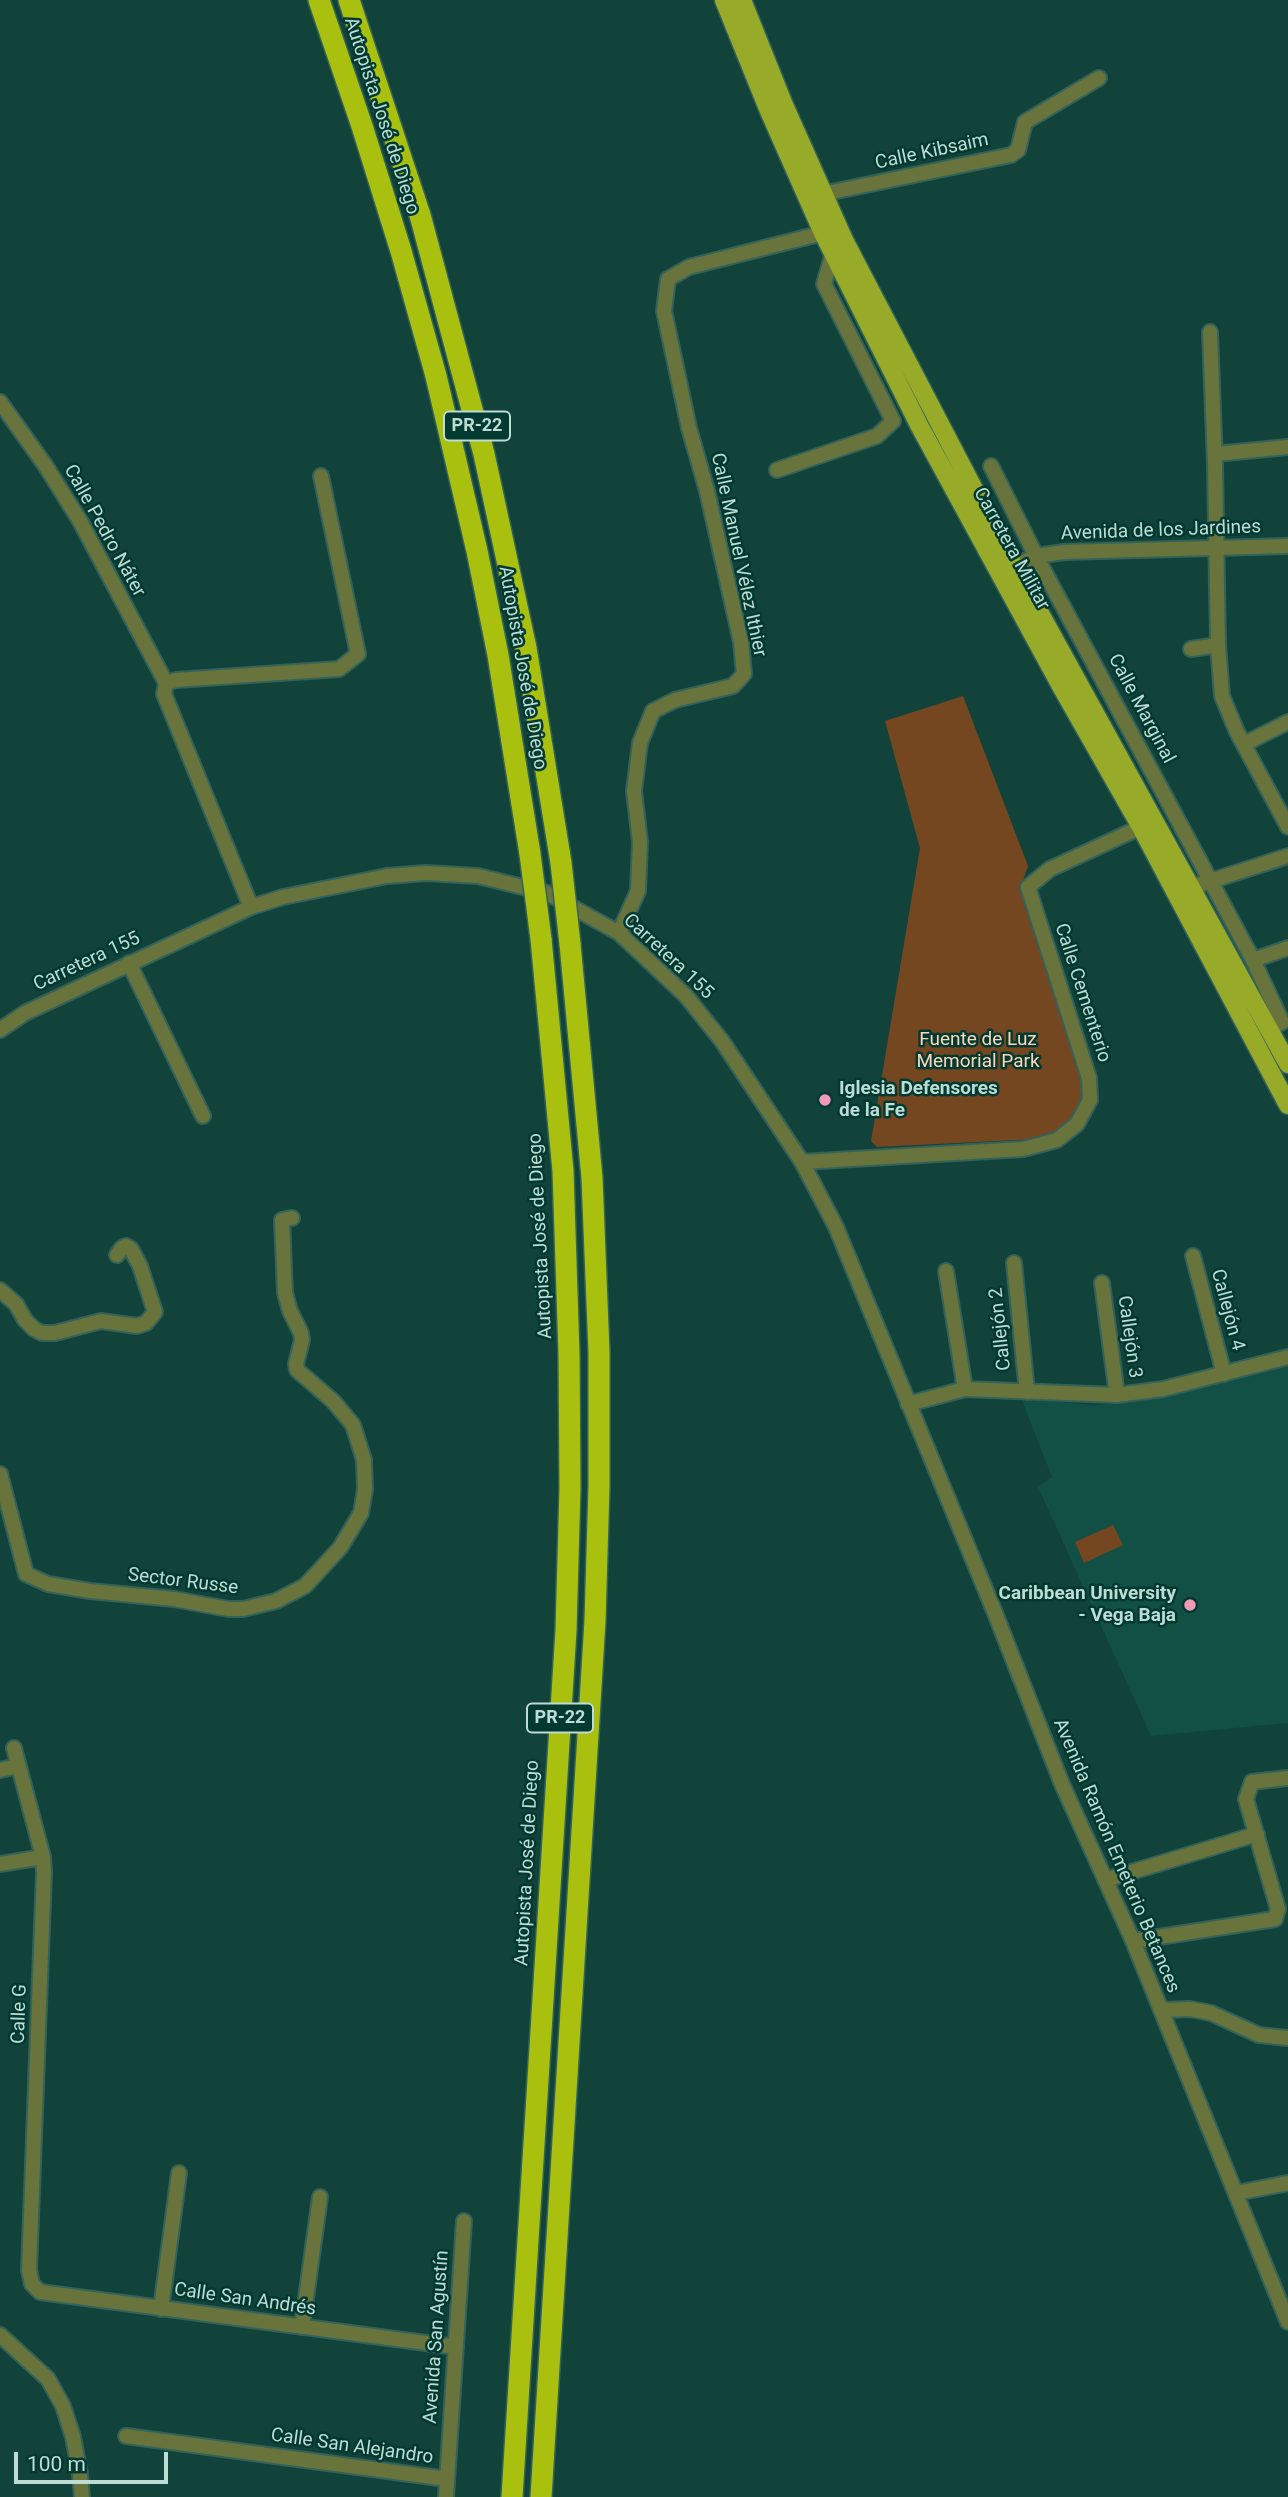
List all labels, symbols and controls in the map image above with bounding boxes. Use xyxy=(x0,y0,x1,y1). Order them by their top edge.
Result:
street label: Autopista José de Diego xyxy=(338,14,424,218)
street label: Calle Kibsaim xyxy=(873,129,991,175)
road number: PR-22 xyxy=(444,412,510,440)
street label: Calle Manuel Vélez Ithier xyxy=(705,451,771,659)
street label: Calle Pedro Náter xyxy=(58,461,150,601)
street label: Carretera Militar xyxy=(968,484,1054,614)
street label: Avenida de los Jardines xyxy=(1061,516,1261,546)
street label: Autopista José de Diego xyxy=(493,565,551,771)
street label: Calle Marginal xyxy=(1103,650,1179,768)
street label: Carretera 155 xyxy=(618,909,718,1005)
street label: Calle Cementerio xyxy=(1049,921,1115,1065)
street label: Carretera 155 xyxy=(30,927,144,997)
park label: Fuente de Luz Memorial Park xyxy=(916,1029,1040,1073)
place label: Iglesia Defensores de la Fe xyxy=(839,1078,998,1122)
marker: Iglesia Defensores de la Fe xyxy=(817,1092,833,1108)
street label: Autopista José de Diego xyxy=(524,1133,558,1339)
street label: Callejón 4 xyxy=(1205,1267,1249,1353)
street label: Callejón 2 xyxy=(985,1286,1017,1372)
street label: Callejón 3 xyxy=(1112,1294,1146,1380)
street label: Sector Russe xyxy=(126,1564,240,1600)
place label: Caribbean University - Vega Baja xyxy=(999,1583,1176,1627)
marker: Caribbean University - Vega Baja xyxy=(1182,1597,1198,1613)
road number: PR-22 xyxy=(527,1703,593,1732)
street label: Avenida Ramón Emeterio Betances xyxy=(1048,1715,1184,1997)
street label: Autopista José de Diego xyxy=(511,1760,545,1966)
street label: Calle G xyxy=(8,1984,32,2044)
street label: Avenida San Agustín xyxy=(420,2250,454,2424)
street label: Calle San Andrés xyxy=(172,2279,318,2321)
street label: Calle San Alejandro xyxy=(269,2424,435,2470)
scale bar xyxy=(18,2438,172,2482)
text: 100 m xyxy=(27,2452,86,2476)

